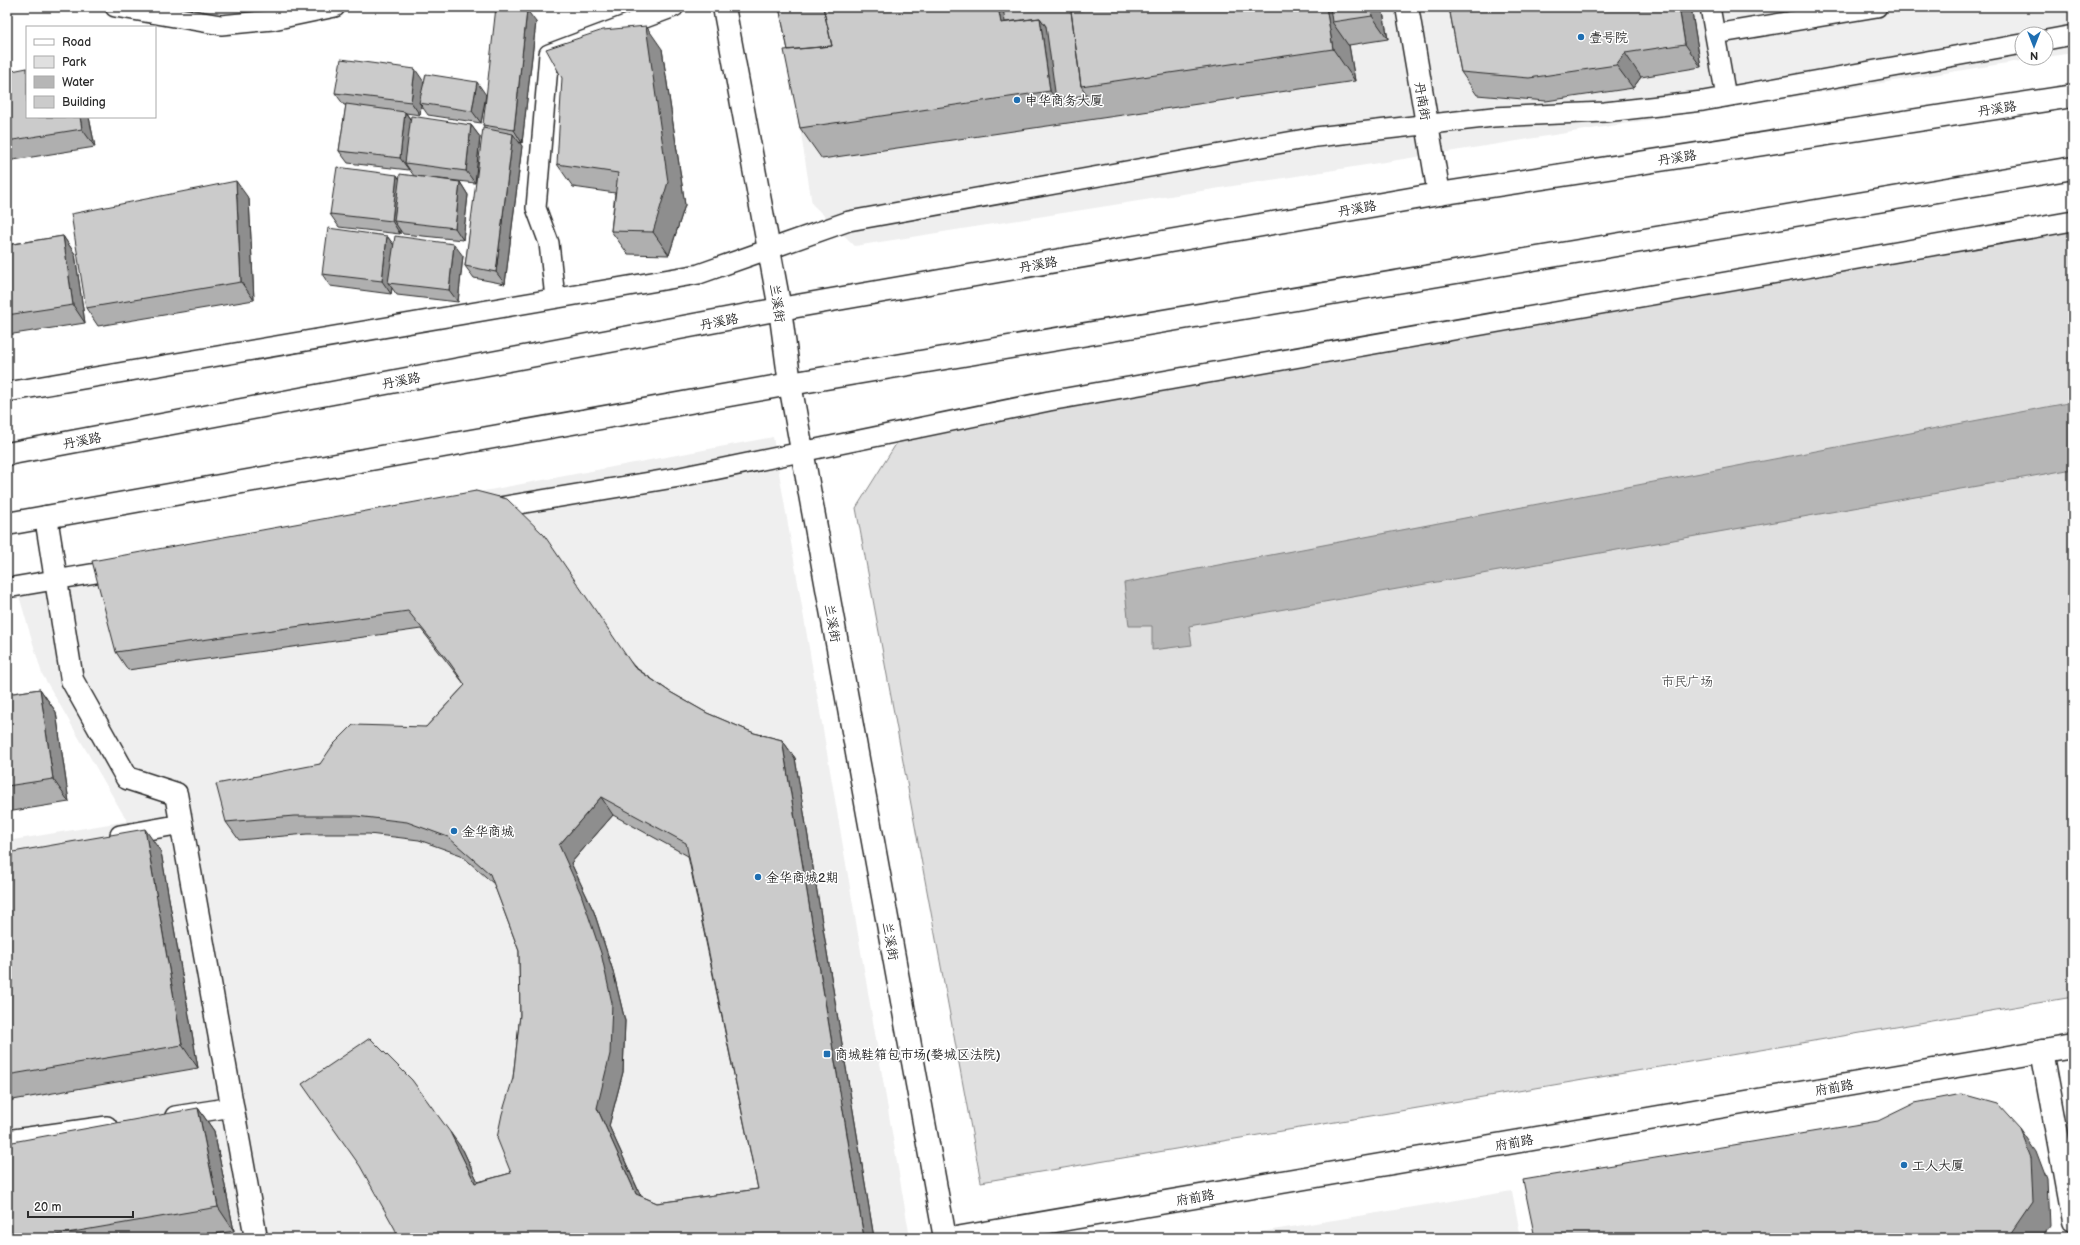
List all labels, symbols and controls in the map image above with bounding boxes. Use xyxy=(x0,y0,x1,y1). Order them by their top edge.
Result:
legend xyxy=(26,26,156,118)
north arrow xyxy=(2014,26,2054,66)
place label: 壹号院 xyxy=(1589,30,1628,46)
marker: 壹号院 xyxy=(1576,32,1586,42)
text: Road xyxy=(62,35,91,50)
text: N xyxy=(2030,49,2038,62)
text: Park xyxy=(62,55,86,70)
text: Water xyxy=(62,75,94,90)
street label: 丹南街 xyxy=(1411,81,1433,122)
place label: 申华商务大厦 xyxy=(1025,93,1103,109)
text: Building xyxy=(62,95,106,110)
marker: 申华商务大厦 xyxy=(1012,95,1022,105)
street label: 丹溪路 xyxy=(1977,98,2018,120)
street label: 丹溪路 xyxy=(1657,147,1698,169)
street label: 丹溪路 xyxy=(1337,198,1378,220)
street label: 丹溪路 xyxy=(1018,254,1059,276)
street label: 兰溪街 xyxy=(766,283,788,324)
street label: 丹溪路 xyxy=(699,310,740,334)
street label: 丹溪路 xyxy=(381,369,422,393)
street label: 丹溪路 xyxy=(62,429,103,453)
street label: 兰溪街 xyxy=(821,603,843,644)
park label: 市民广场 xyxy=(1661,674,1713,690)
place label: 金华商城 xyxy=(462,824,514,840)
marker: 金华商城 xyxy=(449,826,459,836)
place label: 金华商城2期 xyxy=(766,870,839,886)
marker: 金华商城2期 xyxy=(753,872,763,882)
street label: 兰溪街 xyxy=(879,921,901,962)
place label: 商城鞋箱包市场(婺城区法院) xyxy=(835,1047,1001,1063)
marker: 商城鞋箱包市场(婺城区法院) xyxy=(822,1049,832,1059)
street label: 府前路 xyxy=(1814,1077,1855,1099)
street label: 府前路 xyxy=(1494,1132,1535,1154)
place label: 工人大厦 xyxy=(1912,1158,1964,1174)
marker: 工人大厦 xyxy=(1899,1160,1909,1170)
street label: 府前路 xyxy=(1175,1187,1216,1209)
scale bar xyxy=(28,1193,133,1219)
text: 20 m xyxy=(34,1200,61,1215)

